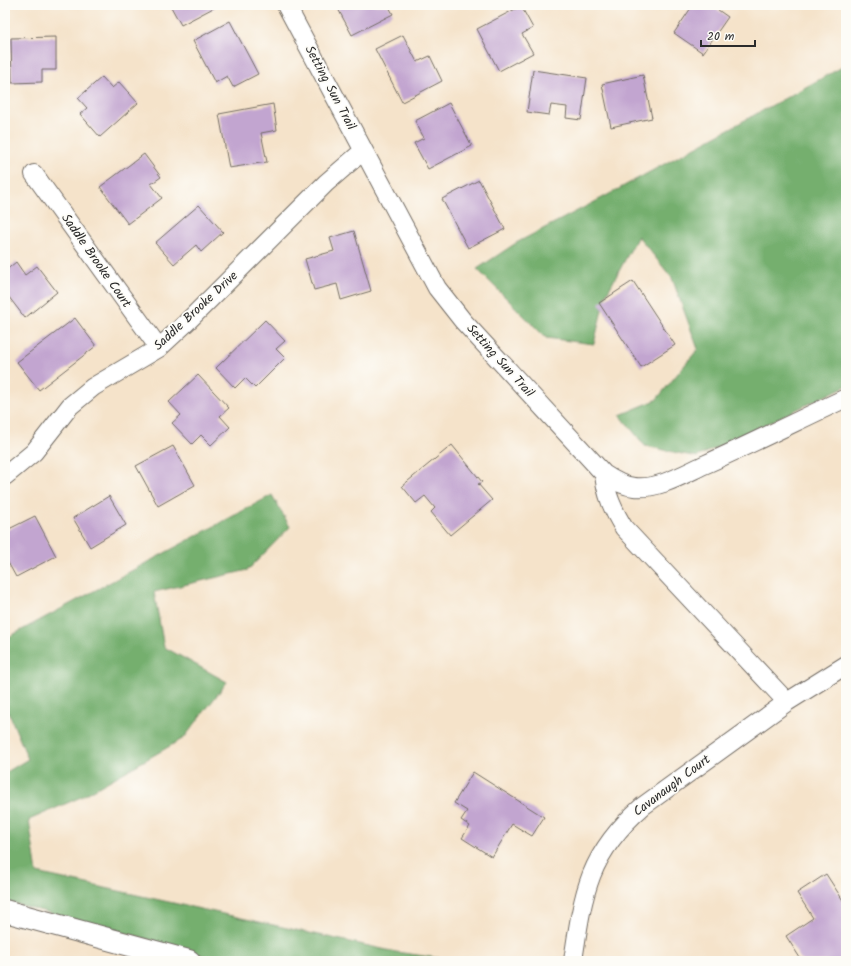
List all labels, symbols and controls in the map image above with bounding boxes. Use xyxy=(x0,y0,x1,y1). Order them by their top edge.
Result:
scale bar xyxy=(701,22,755,48)
text: 20 m xyxy=(707,27,735,46)
street label: Setting Sun Trail xyxy=(299,42,361,134)
street label: Saddle Brooke Court xyxy=(56,210,137,313)
street label: Saddle Brooke Drive xyxy=(149,266,243,356)
street label: Setting Sun Trail xyxy=(461,319,539,403)
street label: Cavanaugh Court xyxy=(629,749,716,822)

